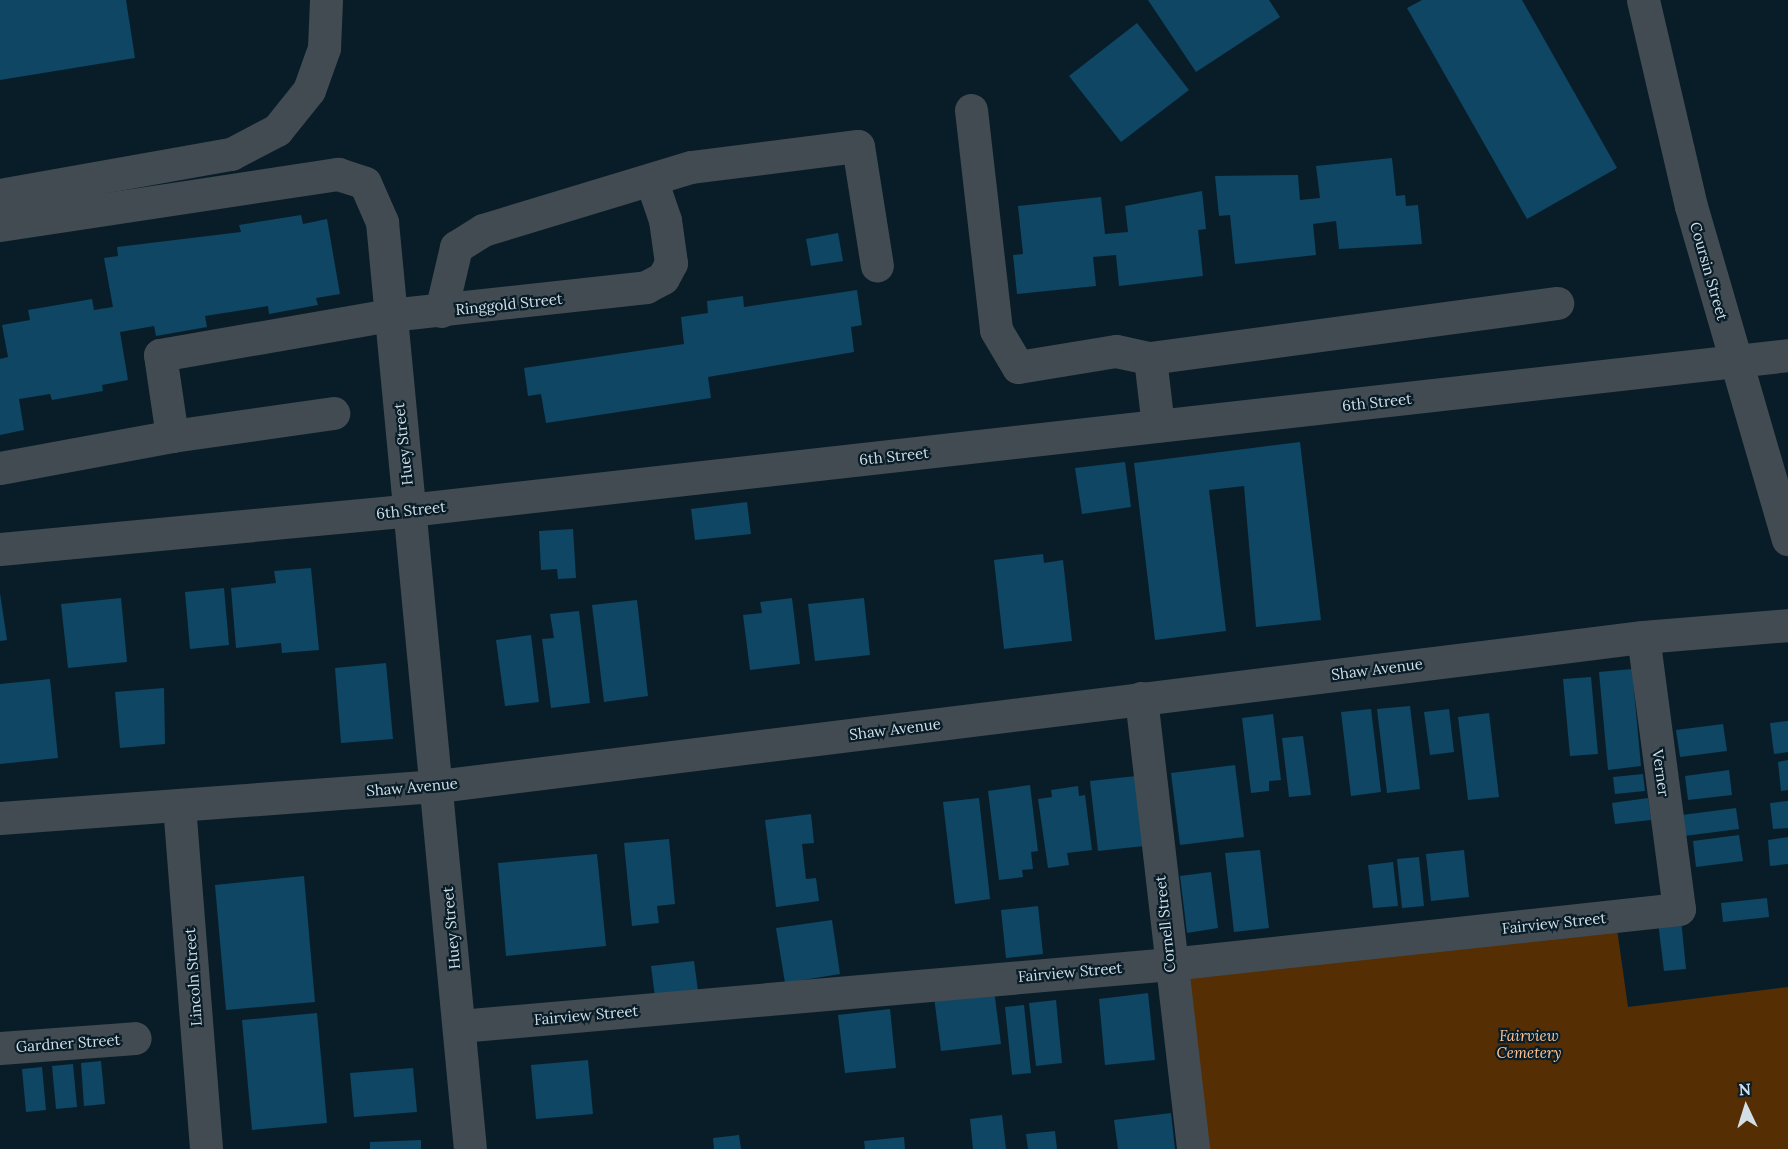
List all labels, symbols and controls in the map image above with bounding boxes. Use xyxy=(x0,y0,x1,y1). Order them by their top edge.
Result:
street label: Coursin Street xyxy=(1686,220,1732,322)
street label: Ringgold Street xyxy=(455,289,563,319)
street label: 6th Street xyxy=(1341,389,1413,415)
street label: Huey Street xyxy=(390,402,416,486)
street label: 6th Street xyxy=(858,443,930,469)
street label: 6th Street xyxy=(375,497,447,523)
street label: Shaw Avenue xyxy=(1330,654,1424,684)
street label: Shaw Avenue xyxy=(848,714,942,744)
street label: Verner xyxy=(1649,748,1673,798)
street label: Shaw Avenue xyxy=(365,774,459,800)
street label: Cornell Street xyxy=(1151,875,1179,973)
street label: Huey Street xyxy=(438,886,464,970)
street label: Fairview Street xyxy=(1501,909,1607,937)
street label: Lincoln Street xyxy=(181,927,205,1027)
street label: Fairview Street xyxy=(1017,958,1123,986)
street label: Fairview Street xyxy=(533,1001,639,1029)
park label: Fairview Cemetery xyxy=(1496,1026,1562,1061)
street label: Gardner Street xyxy=(15,1030,121,1056)
north arrow xyxy=(1716,1077,1776,1137)
text: N xyxy=(1738,1079,1752,1099)

